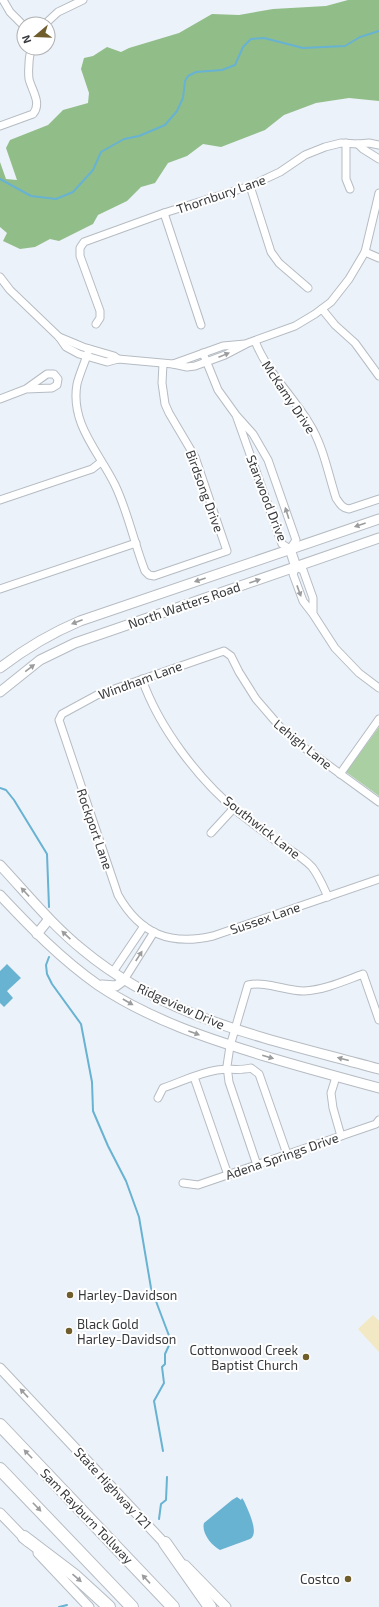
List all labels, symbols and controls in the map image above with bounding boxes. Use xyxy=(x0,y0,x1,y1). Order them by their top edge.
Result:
north arrow xyxy=(16,16,56,56)
text: N xyxy=(19,33,34,45)
street label: Thornbury Lane xyxy=(174,171,268,217)
one-way arrow xyxy=(218,352,230,358)
street label: McKamy Drive xyxy=(259,358,319,436)
street label: Birdsong Drive xyxy=(183,448,227,534)
street label: Starwood Drive xyxy=(243,453,291,543)
one-way arrow xyxy=(284,507,290,519)
one-way arrow xyxy=(354,523,366,529)
one-way arrow xyxy=(194,577,206,583)
one-way arrow xyxy=(250,577,262,583)
street label: North Watters Road xyxy=(126,578,242,632)
one-way arrow xyxy=(297,586,303,598)
one-way arrow xyxy=(71,620,83,626)
street label: Windham Lane xyxy=(96,657,184,703)
one-way arrow xyxy=(25,663,36,672)
street label: Lehigh Lane xyxy=(271,716,335,772)
street label: Rockport Lane xyxy=(74,786,116,872)
street label: Southwick Lane xyxy=(221,792,303,862)
one-way arrow xyxy=(20,887,29,897)
street label: Sussex Lane xyxy=(228,899,302,937)
one-way arrow xyxy=(61,930,71,940)
one-way arrow xyxy=(135,951,143,961)
street label: Ridgeview Drive xyxy=(135,980,227,1032)
one-way arrow xyxy=(122,999,134,1006)
one-way arrow xyxy=(188,1030,200,1036)
one-way arrow xyxy=(262,1054,274,1060)
one-way arrow xyxy=(336,1056,348,1062)
street label: Adena Springs Drive xyxy=(223,1129,341,1183)
place label: Harley-Davidson xyxy=(78,1287,177,1303)
marker: Harley-Davidson xyxy=(65,1290,75,1300)
place label: Black Gold Harley-Davidson xyxy=(77,1316,176,1347)
marker: Black Gold Harley-Davidson xyxy=(64,1326,74,1336)
place label: Cottonwood Creek Baptist Church xyxy=(190,1342,298,1373)
marker: Cottonwood Creek Baptist Church xyxy=(301,1352,311,1362)
one-way arrow xyxy=(19,1388,28,1398)
street label: State Highway 121 xyxy=(71,1444,155,1532)
one-way arrow xyxy=(23,1449,33,1459)
street label: Sam Rayburn Tollway xyxy=(37,1465,137,1567)
one-way arrow xyxy=(32,1502,41,1512)
place label: Costco xyxy=(300,1571,340,1587)
one-way arrow xyxy=(72,1573,82,1582)
one-way arrow xyxy=(142,1574,151,1584)
marker: Costco xyxy=(343,1574,353,1584)

